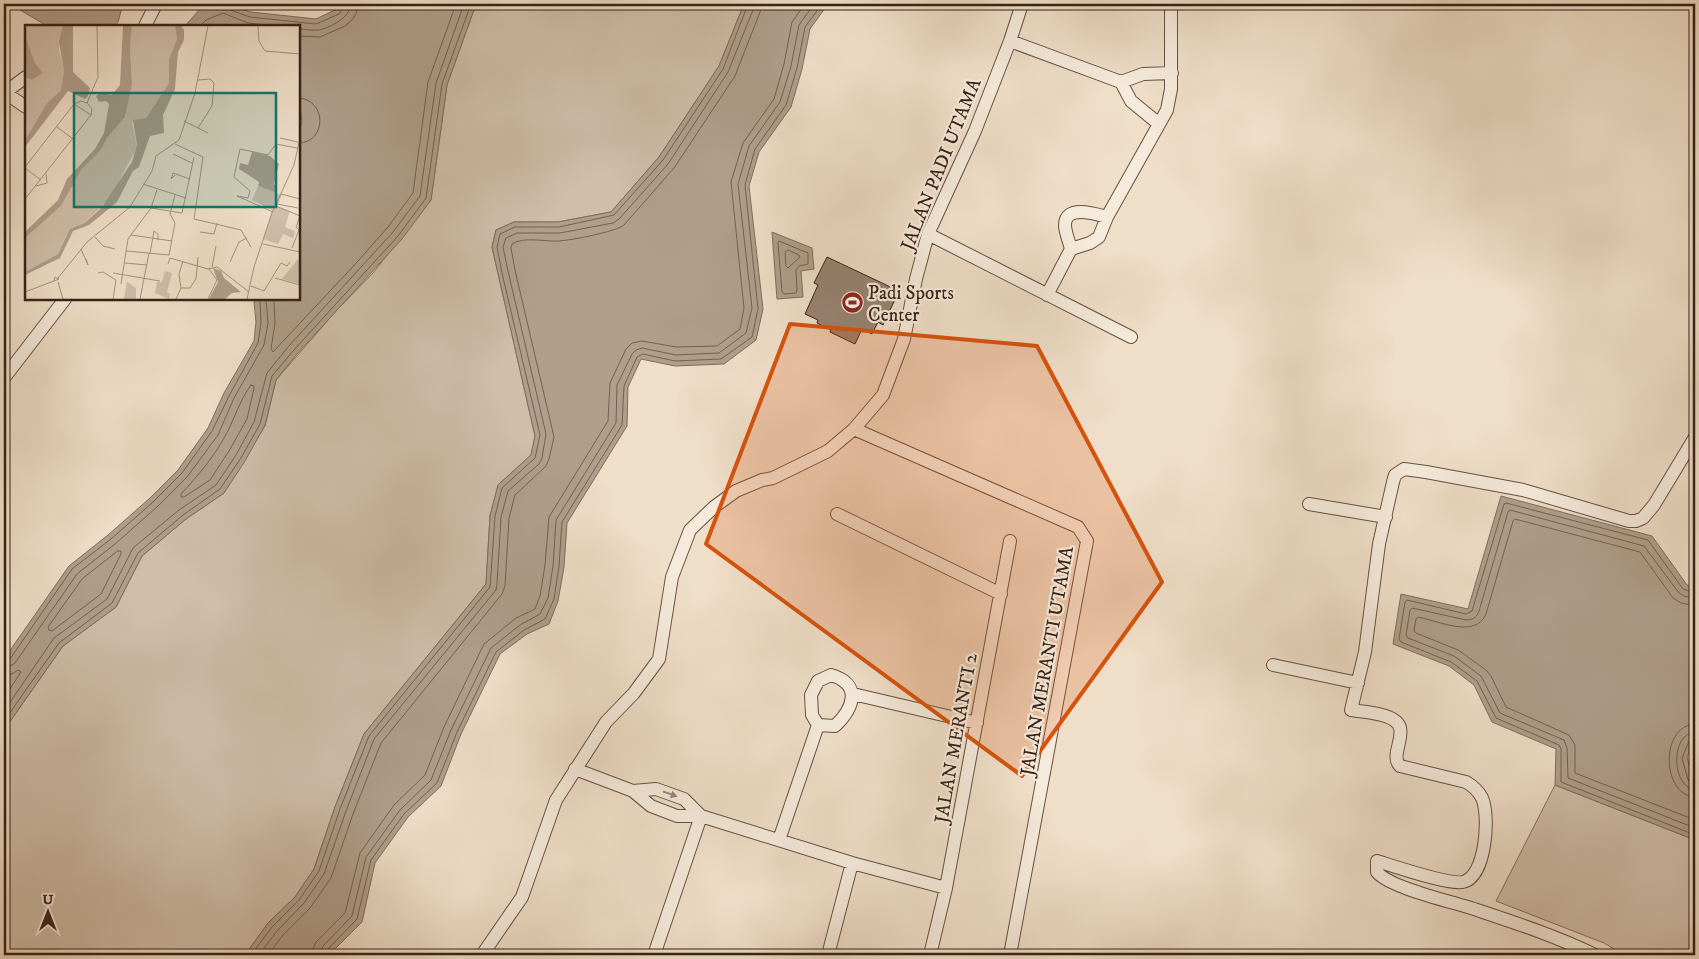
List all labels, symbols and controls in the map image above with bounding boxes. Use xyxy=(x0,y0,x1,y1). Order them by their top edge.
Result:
inset map xyxy=(25,25,300,300)
street label: JALAN PADI UTAMA xyxy=(896,74,987,256)
place label: Padi Sports Center xyxy=(868,282,954,327)
sports icon: Padi Sports Center xyxy=(840,291,864,315)
street label: JALAN MERANTI UTAMA xyxy=(1016,544,1079,780)
street label: JALAN MERANTI 2 xyxy=(930,651,983,827)
one-way arrow xyxy=(663,791,678,798)
north arrow xyxy=(22,886,72,936)
text: U xyxy=(43,891,54,909)

